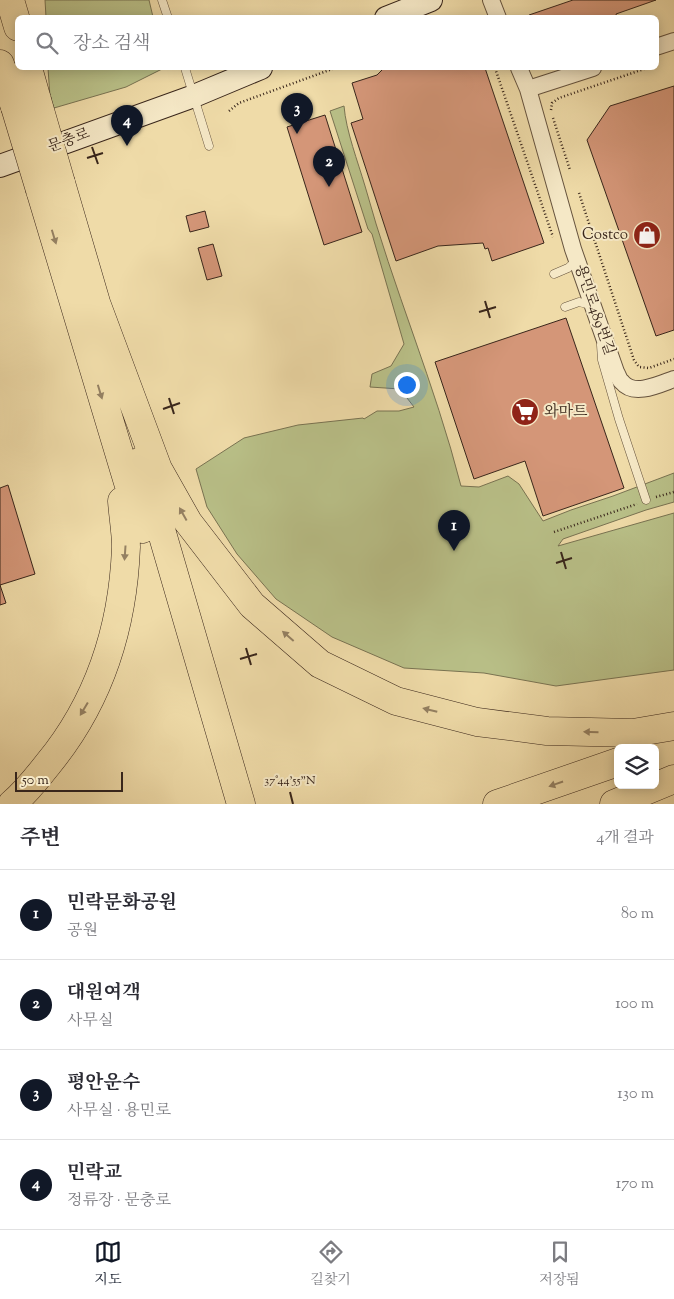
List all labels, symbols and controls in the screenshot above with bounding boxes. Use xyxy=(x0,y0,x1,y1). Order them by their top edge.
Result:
search box xyxy=(15,15,659,70)
icon: search xyxy=(33,29,61,57)
text: 장소 검색 xyxy=(73,31,150,58)
pin: 3 xyxy=(281,93,313,134)
pin: 4 xyxy=(111,105,143,146)
street label: 문충로 xyxy=(45,124,93,158)
pin: 2 xyxy=(313,146,345,187)
shop icon: Costco xyxy=(632,220,662,250)
place label: Costco xyxy=(582,225,628,246)
one-way arrow xyxy=(50,229,58,244)
street label: 용민로489번길 xyxy=(569,262,619,358)
your location xyxy=(394,372,420,398)
one-way arrow xyxy=(96,385,104,400)
supermarket icon: 와마트 xyxy=(510,397,540,427)
place label: 와마트 xyxy=(544,402,588,423)
one-way arrow xyxy=(179,506,187,521)
pin: 1 xyxy=(438,510,470,551)
one-way arrow xyxy=(121,546,129,562)
one-way arrow xyxy=(282,631,295,642)
one-way arrow xyxy=(80,703,89,716)
one-way arrow xyxy=(423,706,438,714)
one-way arrow xyxy=(583,728,599,736)
map controls xyxy=(614,744,659,789)
button: layers xyxy=(614,744,659,789)
scale bar xyxy=(15,769,122,792)
text: 50 m xyxy=(22,771,49,791)
text: 37°44'55"N xyxy=(264,772,316,790)
one-way arrow xyxy=(548,781,563,789)
text: 주변 xyxy=(20,824,61,854)
text: 4개 결과 xyxy=(596,827,654,850)
text: 민락문화공원 xyxy=(67,890,177,917)
text: 1 xyxy=(33,903,39,926)
text: 80 m xyxy=(621,903,654,926)
text: 공원 xyxy=(67,920,98,943)
text: 대원여객 xyxy=(67,980,140,1007)
text: 2 xyxy=(32,993,40,1016)
text: 100 m xyxy=(615,993,654,1016)
text: 사무실 xyxy=(67,1010,113,1033)
text: 평안운수 xyxy=(67,1070,140,1097)
text: 3 xyxy=(33,1083,39,1106)
text: 130 m xyxy=(617,1083,654,1106)
text: 사무실 · 용민로 xyxy=(67,1100,171,1123)
text: 민락교 xyxy=(67,1160,122,1187)
text: 4 xyxy=(32,1173,40,1196)
text: 170 m xyxy=(616,1173,654,1196)
text: 정류장 · 문충로 xyxy=(67,1190,171,1213)
tab: 지도 xyxy=(94,1238,122,1291)
tab: 길찾기 xyxy=(310,1238,351,1291)
tab: 저장됨 xyxy=(539,1238,580,1291)

